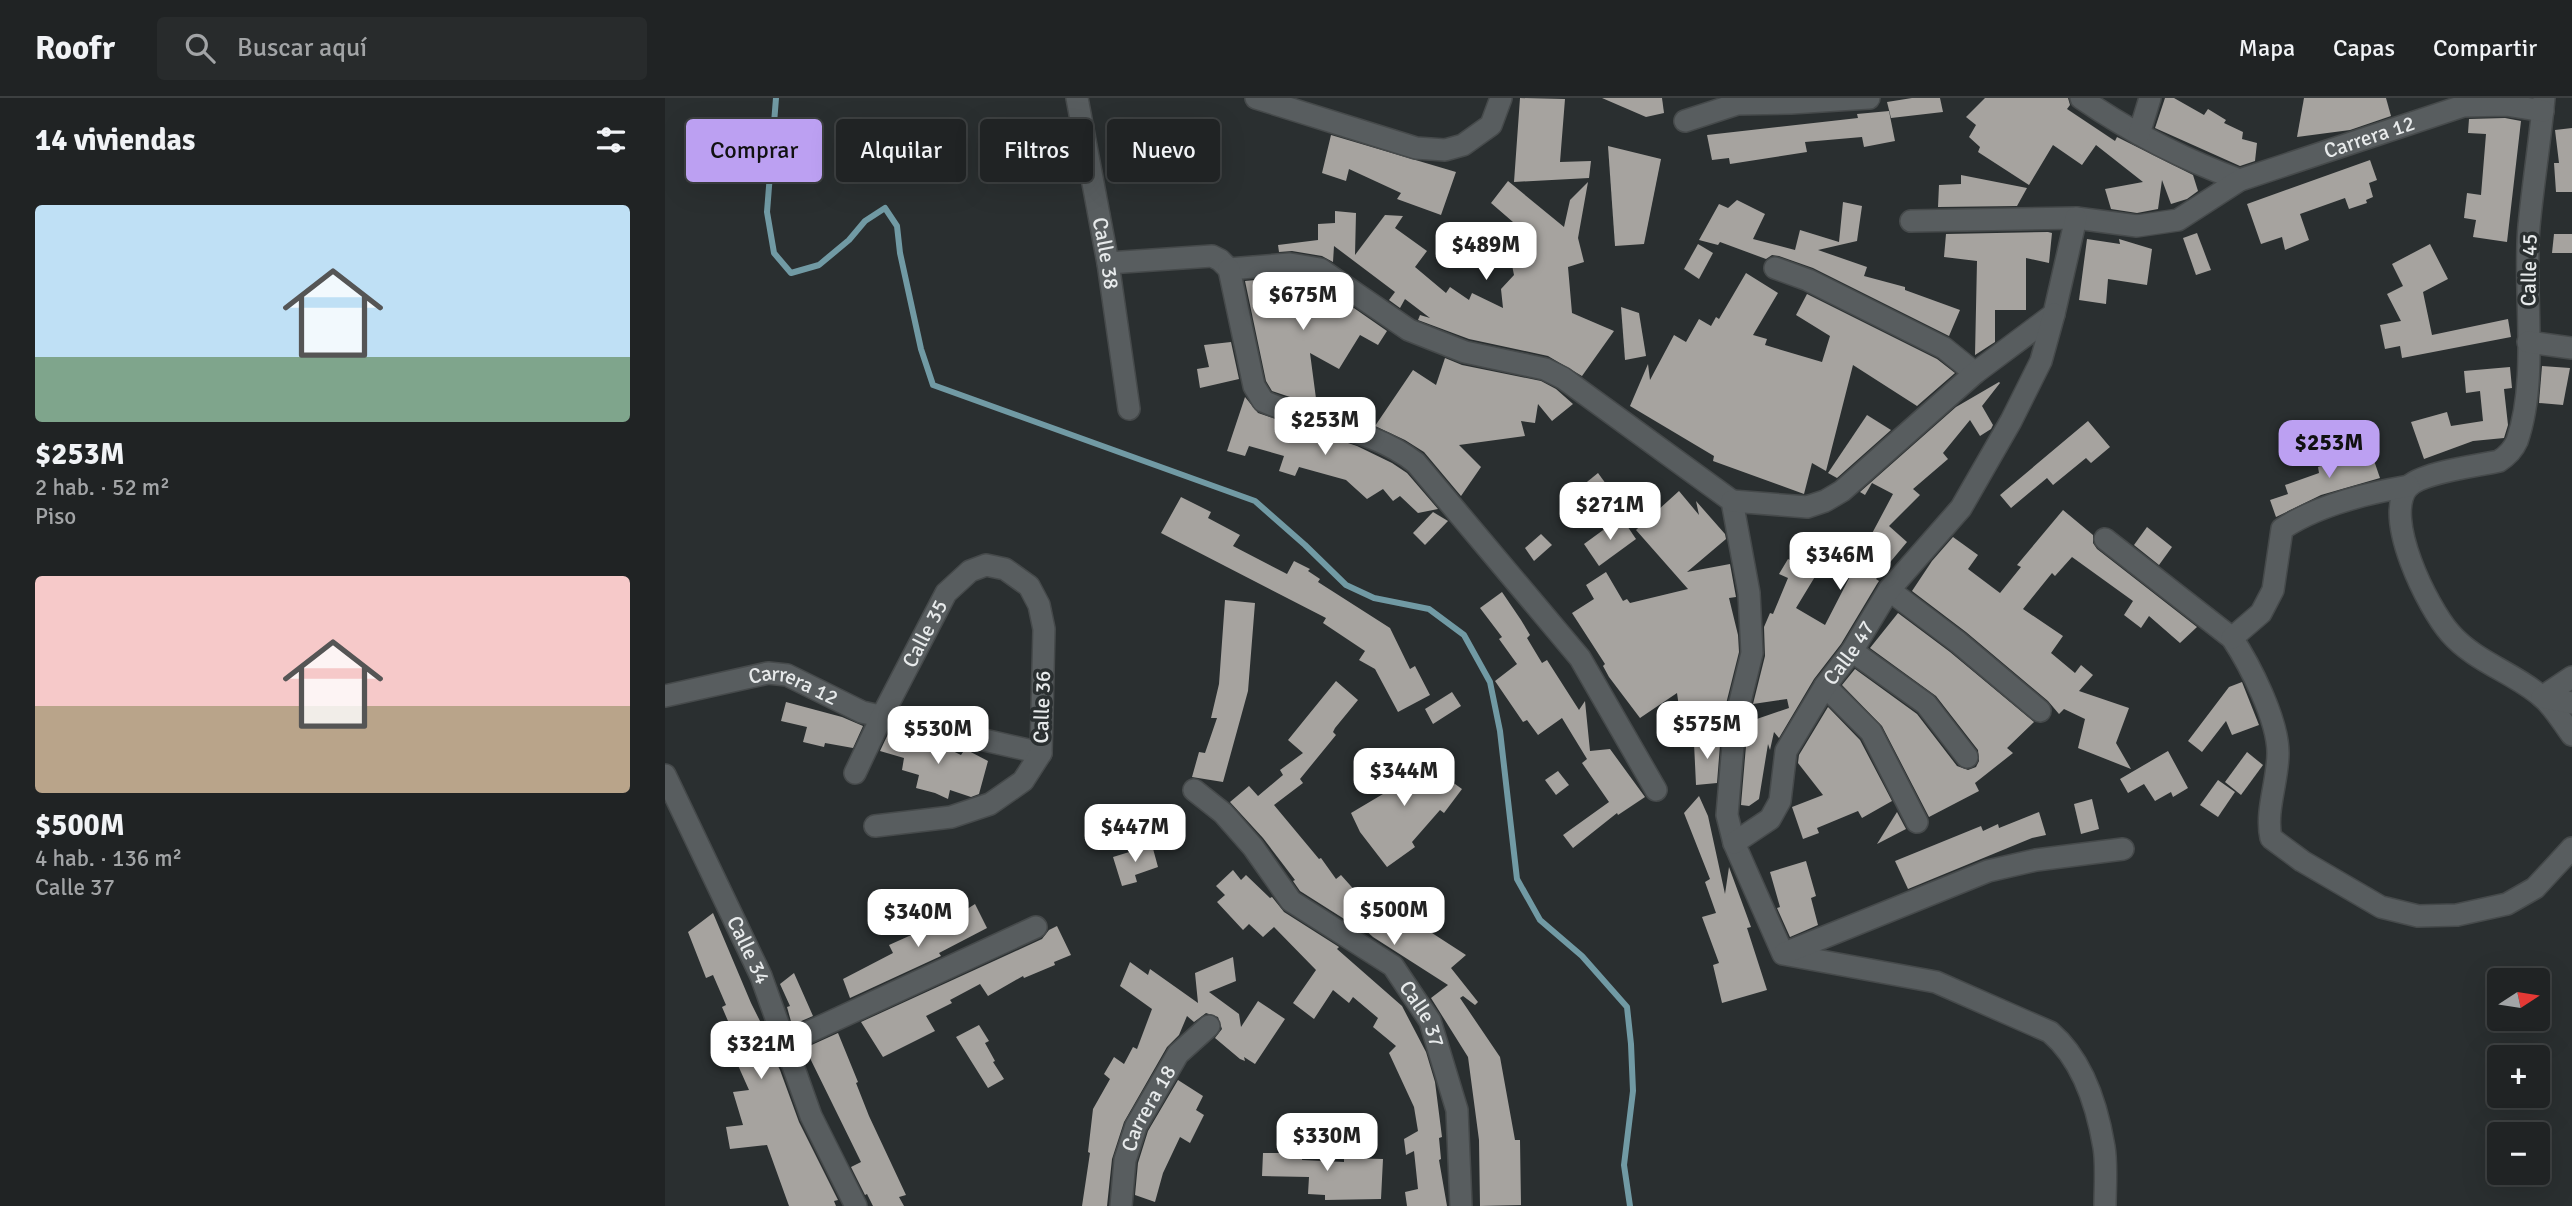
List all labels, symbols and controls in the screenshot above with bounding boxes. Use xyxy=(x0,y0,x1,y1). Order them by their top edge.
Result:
search box xyxy=(157,17,647,80)
text: Roofr xyxy=(35,28,115,69)
icon: search xyxy=(181,29,219,67)
text: Buscar aquí xyxy=(237,32,367,64)
text: Mapa xyxy=(2239,33,2295,63)
text: Capas xyxy=(2333,33,2395,63)
text: Compartir xyxy=(2433,33,2537,63)
street label: Carrera 12 xyxy=(2320,110,2418,164)
chip: Comprar xyxy=(686,119,822,182)
chip: Alquilar xyxy=(836,119,966,182)
chip: Filtros xyxy=(980,119,1093,182)
chip: Nuevo xyxy=(1107,119,1220,182)
icon: filters xyxy=(592,121,630,159)
text: 14 viviendas xyxy=(35,122,195,159)
street label: Calle 38 xyxy=(1087,215,1125,291)
pin: $489M xyxy=(1437,222,1535,282)
text: $489M xyxy=(1452,230,1520,259)
street label: Calle 45 xyxy=(2515,233,2543,307)
icon: home xyxy=(270,250,396,376)
pin: $675M xyxy=(1254,272,1352,332)
text: $675M xyxy=(1269,280,1337,309)
pin: $253M xyxy=(1276,398,1374,457)
text: $253M xyxy=(1291,405,1359,434)
pin: $253M xyxy=(2280,420,2378,480)
text: $253M xyxy=(2295,428,2363,457)
text: $253M xyxy=(35,436,125,473)
text: 2 hab. · 52 m² xyxy=(35,473,170,502)
pin: $271M xyxy=(1561,482,1659,542)
text: $271M xyxy=(1576,490,1644,519)
text: Piso xyxy=(35,502,76,531)
pin: $346M xyxy=(1791,532,1889,592)
text: $346M xyxy=(1806,540,1874,569)
street label: Calle 35 xyxy=(897,595,953,672)
street label: Calle 47 xyxy=(1817,616,1880,690)
icon: home xyxy=(270,621,396,747)
street label: Carrera 12 xyxy=(746,660,843,711)
street label: Calle 36 xyxy=(1028,670,1056,744)
pin: $575M xyxy=(1658,702,1756,761)
pin: $530M xyxy=(889,706,987,766)
text: $575M xyxy=(1673,709,1741,738)
text: $530M xyxy=(904,714,972,743)
pin: $344M xyxy=(1355,748,1453,808)
text: $344M xyxy=(1370,756,1438,785)
pin: $447M xyxy=(1086,804,1184,864)
text: $500M xyxy=(35,807,125,844)
text: $447M xyxy=(1101,812,1169,841)
text: 4 hab. · 136 m² xyxy=(35,844,182,873)
text: Calle 37 xyxy=(35,873,115,902)
pin: $500M xyxy=(1345,888,1443,947)
pin: $340M xyxy=(869,890,967,949)
text: $500M xyxy=(1360,895,1428,924)
text: $340M xyxy=(884,897,952,926)
street label: Calle 34 xyxy=(721,912,776,988)
north arrow xyxy=(2487,968,2550,1031)
map controls xyxy=(2487,968,2550,1185)
street label: Calle 37 xyxy=(1393,975,1450,1050)
pin: $321M xyxy=(712,1021,810,1081)
text: $321M xyxy=(727,1029,795,1058)
button: + xyxy=(2487,1045,2550,1108)
street label: Carrera 18 xyxy=(1116,1060,1182,1155)
pin: $330M xyxy=(1278,1114,1376,1173)
text: $330M xyxy=(1293,1121,1361,1150)
button: − xyxy=(2487,1122,2550,1185)

